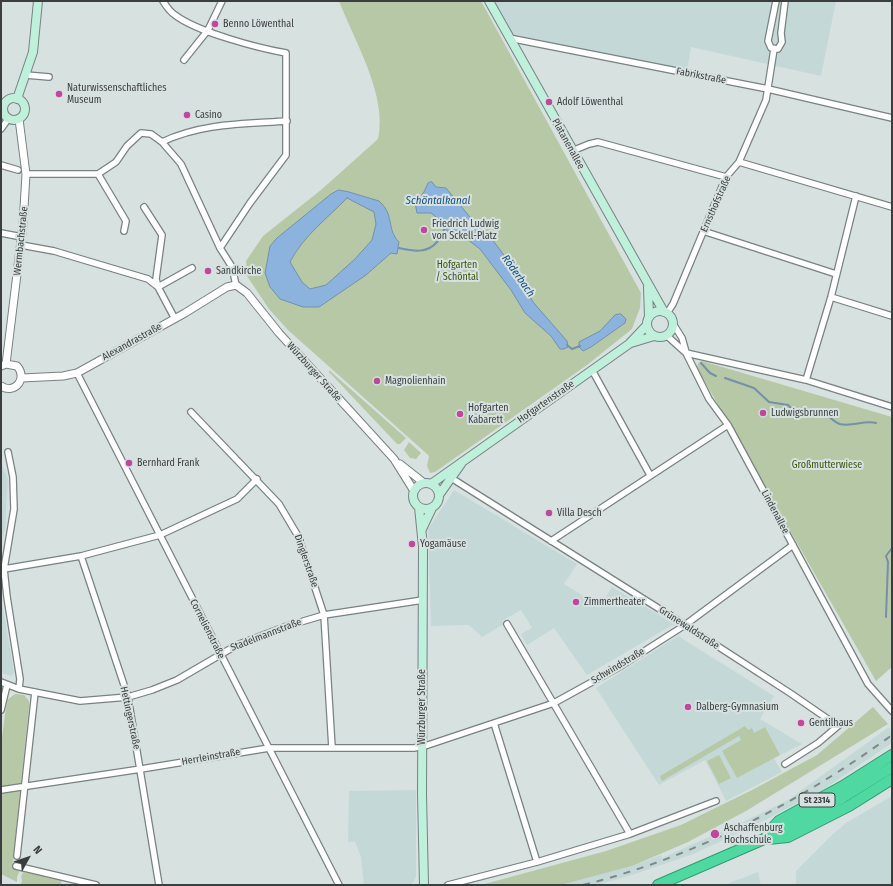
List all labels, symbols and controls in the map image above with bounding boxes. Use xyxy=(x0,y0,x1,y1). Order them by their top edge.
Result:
place label: Benno Löwenthal xyxy=(223,18,294,30)
marker: Benno Löwenthal xyxy=(210,19,220,29)
street label: Fabrikstraße xyxy=(675,65,727,87)
place label: Naturwissenschaftliches Museum xyxy=(67,82,167,106)
marker: Naturwissenschaftliches Museum xyxy=(54,89,64,99)
place label: Adolf Löwenthal xyxy=(557,96,623,108)
marker: Adolf Löwenthal xyxy=(544,97,554,107)
place label: Casino xyxy=(195,109,222,121)
marker: Casino xyxy=(182,110,192,120)
street label: Platanenallee xyxy=(549,117,587,171)
street label: Ernsthofstraße xyxy=(698,174,734,234)
water label: Schöntalkanal xyxy=(406,194,470,208)
street label: Wermbachstraße xyxy=(11,206,31,276)
place label: Friedrich Ludwig von Sckell-Platz xyxy=(432,218,499,242)
marker: Friedrich Ludwig von Sckell-Platz xyxy=(419,225,429,235)
water label: Röderbach xyxy=(499,252,537,300)
park label: Hofgarten / Schöntal xyxy=(436,259,478,282)
place label: Sandkirche xyxy=(216,265,261,277)
marker: Sandkirche xyxy=(203,266,213,276)
street label: Alexandrastraße xyxy=(100,321,164,363)
street label: Würzburger Straße xyxy=(284,340,344,404)
place label: Magnolienhain xyxy=(385,375,445,387)
marker: Magnolienhain xyxy=(372,376,382,386)
street label: Hofgartenstraße xyxy=(515,378,577,426)
place label: Hofgarten Kabarett xyxy=(468,402,509,426)
place label: Ludwigsbrunnen xyxy=(771,407,839,419)
marker: Ludwigsbrunnen xyxy=(758,408,768,418)
marker: Hofgarten Kabarett xyxy=(455,409,465,419)
place label: Bernhard Frank xyxy=(137,457,199,469)
marker: Bernhard Frank xyxy=(124,458,134,468)
park label: Großmutterwiese xyxy=(792,459,862,471)
street label: Lindenallee xyxy=(759,488,791,536)
place label: Villa Desch xyxy=(557,507,602,519)
marker: Villa Desch xyxy=(544,508,554,518)
street label: Dinglerstraße xyxy=(291,533,321,589)
place label: Yogamäuse xyxy=(420,538,466,550)
marker: Yogamäuse xyxy=(407,539,417,549)
place label: Zimmertheater xyxy=(584,596,645,608)
street label: Cornelienstraße xyxy=(187,597,227,661)
marker: Zimmertheater xyxy=(571,597,581,607)
street label: Grünewaldstraße xyxy=(656,604,722,652)
street label: Stadelmannstraße xyxy=(229,616,303,654)
street label: Schwindstraße xyxy=(589,645,647,687)
street label: Würzburger Straße xyxy=(416,669,428,745)
street label: Hettingerstraße xyxy=(117,685,143,751)
place label: Dalberg-Gymnasium xyxy=(696,701,779,713)
marker: Dalberg-Gymnasium xyxy=(683,702,693,712)
place label: Gentilhaus xyxy=(809,717,853,729)
marker: Gentilhaus xyxy=(796,718,806,728)
street label: Herrleinstraße xyxy=(181,746,241,768)
road number: St 2314 xyxy=(799,793,835,807)
place label: Aschaffenburg Hochschule xyxy=(724,822,783,846)
marker: Aschaffenburg Hochschule xyxy=(709,828,721,840)
north arrow xyxy=(8,838,48,878)
text: N xyxy=(30,843,45,857)

